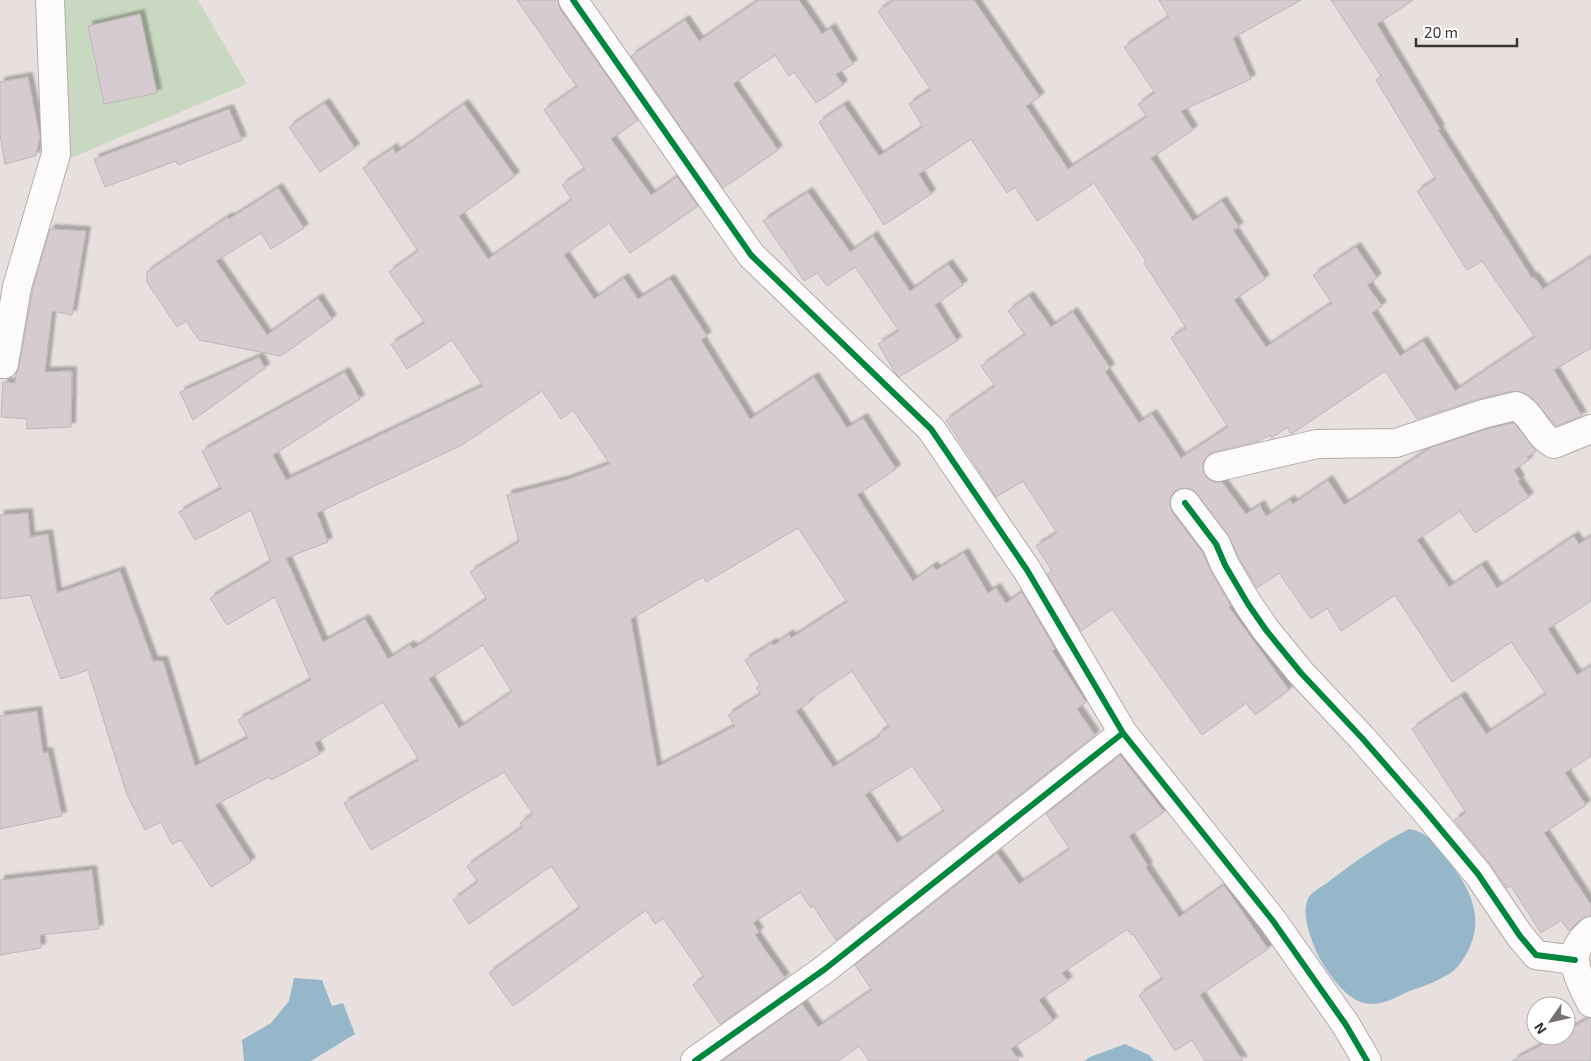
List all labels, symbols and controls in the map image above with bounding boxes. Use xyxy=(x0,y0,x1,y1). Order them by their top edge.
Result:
scale bar xyxy=(1416,15,1517,47)
text: 20 m xyxy=(1424,23,1458,41)
north arrow xyxy=(1526,996,1576,1046)
text: N xyxy=(1530,1020,1550,1037)

